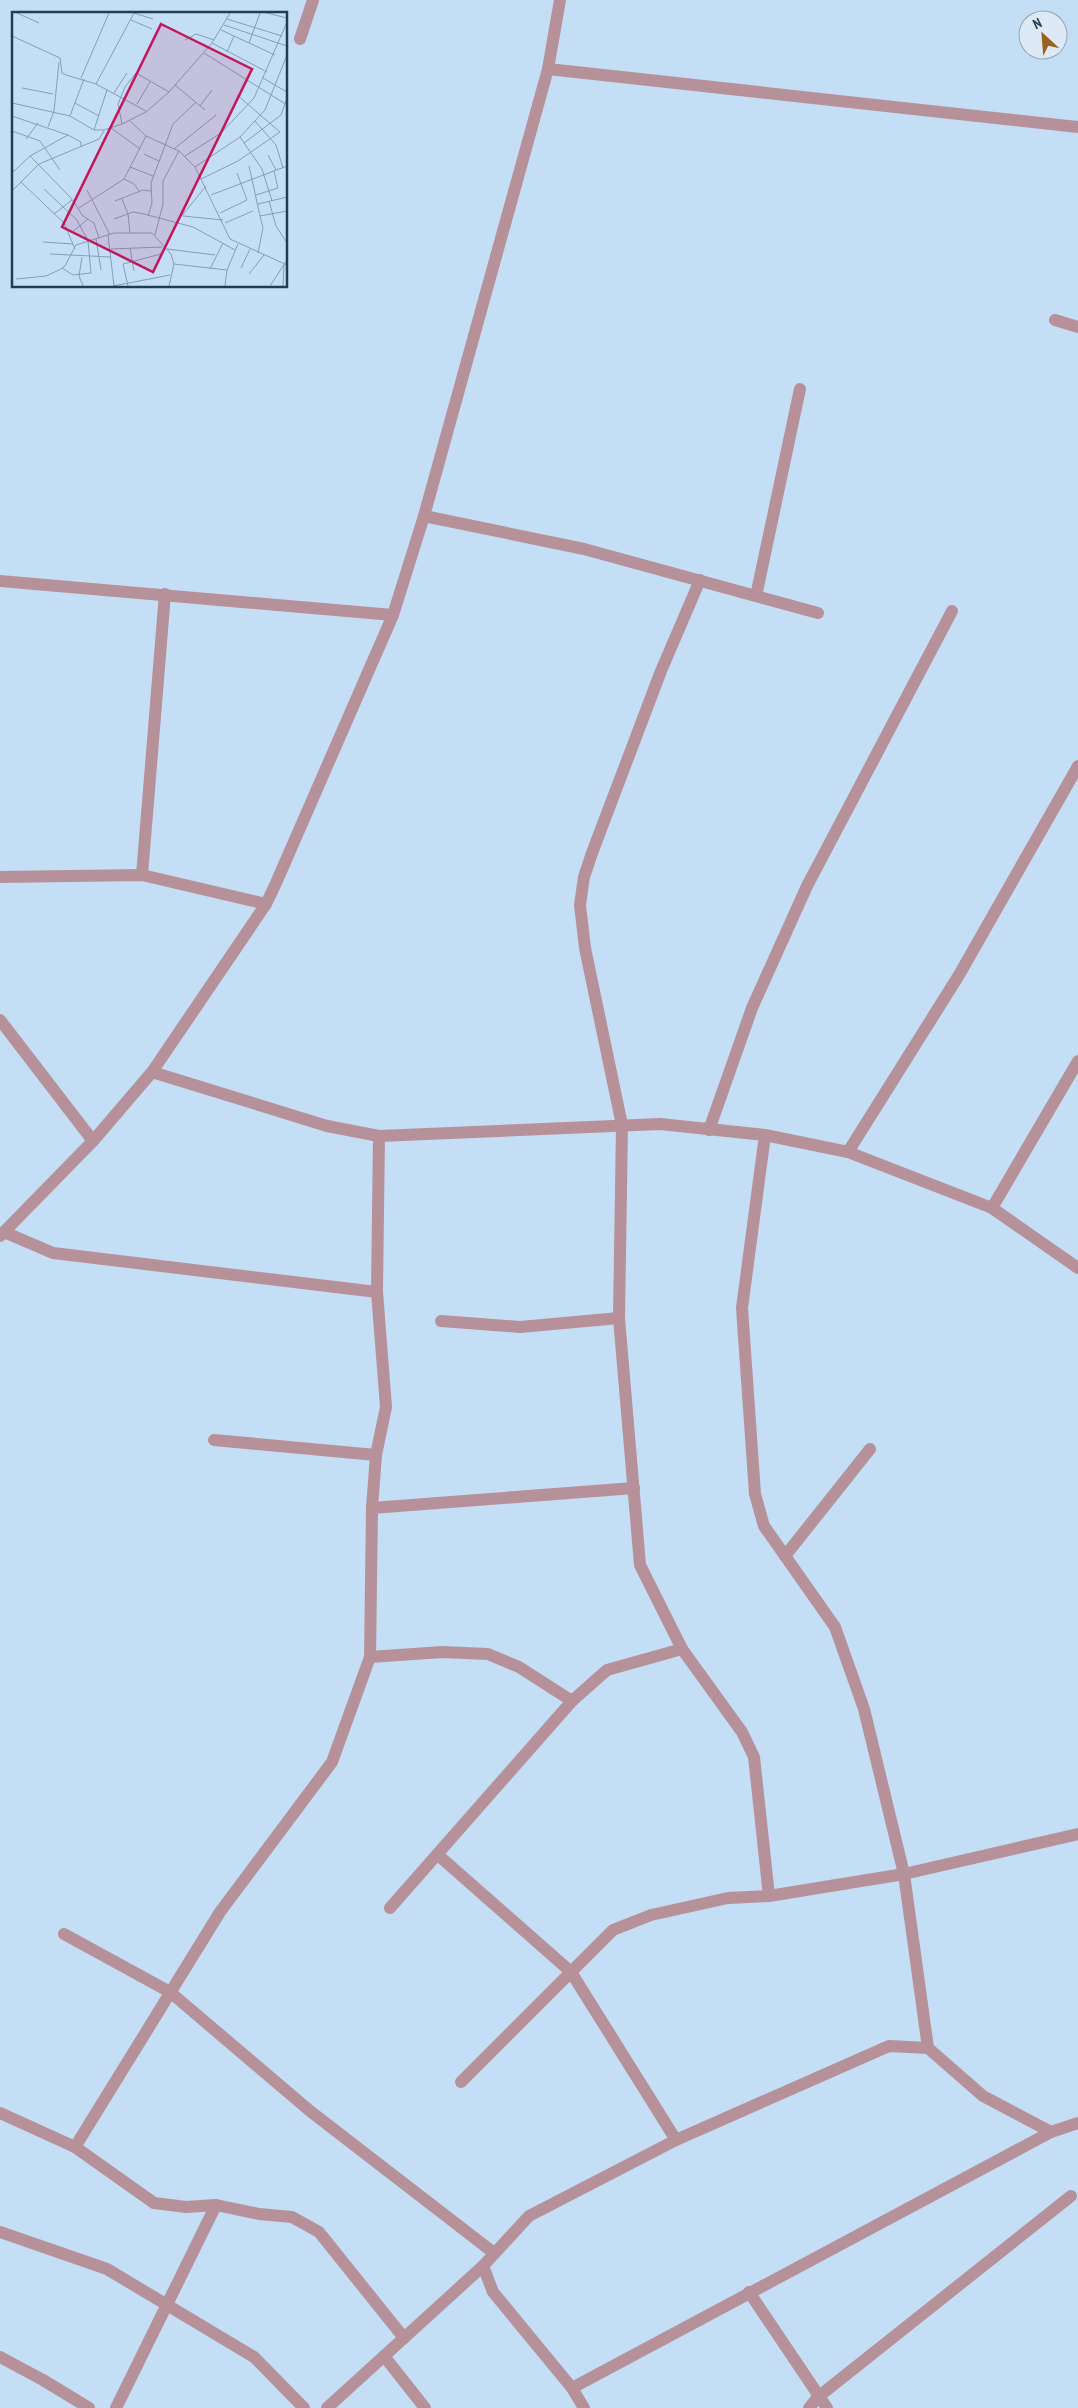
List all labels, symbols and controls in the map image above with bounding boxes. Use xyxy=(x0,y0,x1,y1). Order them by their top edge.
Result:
north arrow xyxy=(1018,10,1068,60)
inset map xyxy=(12,12,288,288)
text: N xyxy=(1030,14,1045,33)

